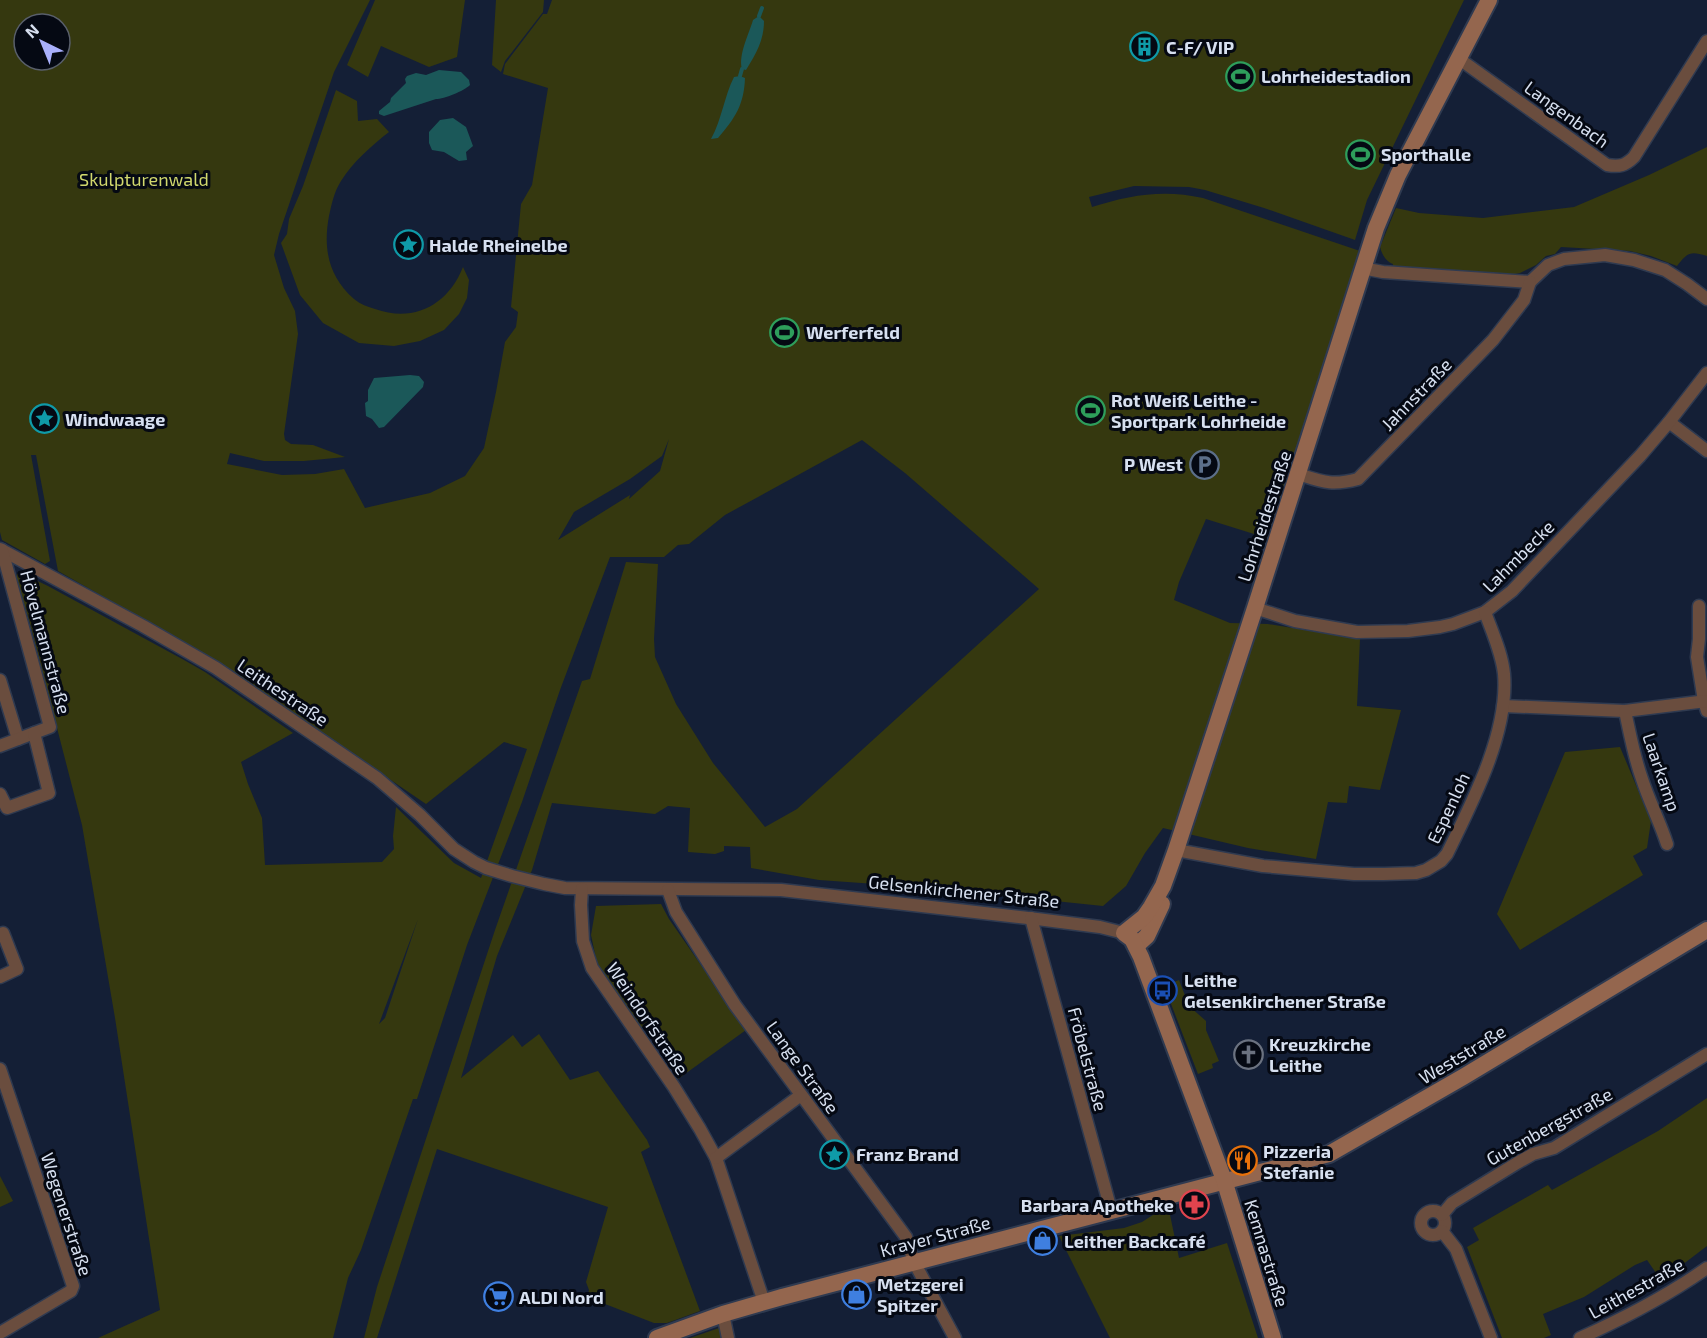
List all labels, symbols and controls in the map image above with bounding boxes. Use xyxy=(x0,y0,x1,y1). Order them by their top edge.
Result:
north arrow xyxy=(12,12,72,72)
text: N xyxy=(21,20,42,42)
building icon: C-F/ VIP xyxy=(1129,31,1161,63)
place label: C-F/ VIP xyxy=(1166,36,1234,58)
sports icon: Lohrheidestadion xyxy=(1224,60,1256,92)
place label: Lohrheidestadion xyxy=(1261,65,1411,87)
street label: Langenbach xyxy=(1520,76,1614,152)
sports icon: Sporthalle xyxy=(1344,138,1376,170)
place label: Sporthalle xyxy=(1381,143,1471,165)
park label: Skulpturenwald xyxy=(79,168,209,190)
place icon: Halde Rheinelbe xyxy=(392,229,424,261)
place label: Halde Rheinelbe xyxy=(429,234,568,256)
sports icon: Werferfeld xyxy=(769,316,801,348)
place label: Werferfeld xyxy=(806,321,900,343)
street label: Jahnstraße xyxy=(1376,353,1456,435)
place label: Rot Weiß Leithe - Sportpark Lohrheide xyxy=(1111,389,1286,432)
sports icon: Rot Weiß Leithe - Sportpark Lohrheide xyxy=(1074,394,1106,426)
place icon: Windwaage xyxy=(28,403,60,435)
place label: Windwaage xyxy=(65,408,165,430)
parking icon: P West xyxy=(1188,448,1220,480)
street label: Lohrheidestraße xyxy=(1232,448,1296,584)
place label: P West xyxy=(1124,453,1184,475)
street label: Lahmbecke xyxy=(1477,515,1559,597)
street label: Hövelmannstraße xyxy=(16,568,76,716)
street label: Leithestraße xyxy=(233,653,333,731)
street label: Laarkamp xyxy=(1638,730,1686,814)
street label: Espenloh xyxy=(1422,769,1474,847)
street label: Gelsenkirchener Straße xyxy=(867,870,1061,912)
street label: Weindorfstraße xyxy=(602,958,694,1078)
place label: Leithe Gelsenkirchener Straße xyxy=(1184,969,1386,1012)
bus stop icon: Leithe Gelsenkirchener Straße xyxy=(1147,974,1179,1006)
street label: Fröbelstraße xyxy=(1064,1005,1112,1113)
street label: Lange Straße xyxy=(762,1016,844,1118)
street label: Weststraße xyxy=(1415,1020,1509,1088)
place label: Kreuzkirche Leithe xyxy=(1269,1033,1371,1076)
church icon: Kreuzkirche Leithe xyxy=(1232,1038,1264,1070)
street label: Gutenbergstraße xyxy=(1482,1082,1616,1170)
place icon: Franz Brand xyxy=(819,1138,851,1170)
place label: Pizzeria Stefanie xyxy=(1263,1140,1334,1183)
place label: Franz Brand xyxy=(856,1143,959,1165)
restaurant icon: Pizzeria Stefanie xyxy=(1226,1145,1258,1177)
street label: Wegenerstraße xyxy=(37,1150,97,1278)
pharmacy icon: Barbara Apotheke xyxy=(1179,1189,1211,1221)
place label: Barbara Apotheke xyxy=(1021,1194,1174,1216)
street label: Kemnastraße xyxy=(1240,1197,1294,1309)
street label: Krayer Straße xyxy=(877,1211,993,1261)
shop icon: Leither Backcafé xyxy=(1027,1225,1059,1257)
place label: Leither Backcafé xyxy=(1064,1230,1206,1252)
street label: Leithestraße xyxy=(1585,1253,1687,1323)
place label: Metzgerei Spitzer xyxy=(877,1273,964,1316)
shop icon: Metzgerei Spitzer xyxy=(840,1278,872,1310)
supermarket icon: ALDI Nord xyxy=(482,1281,514,1313)
place label: ALDI Nord xyxy=(519,1286,604,1308)

